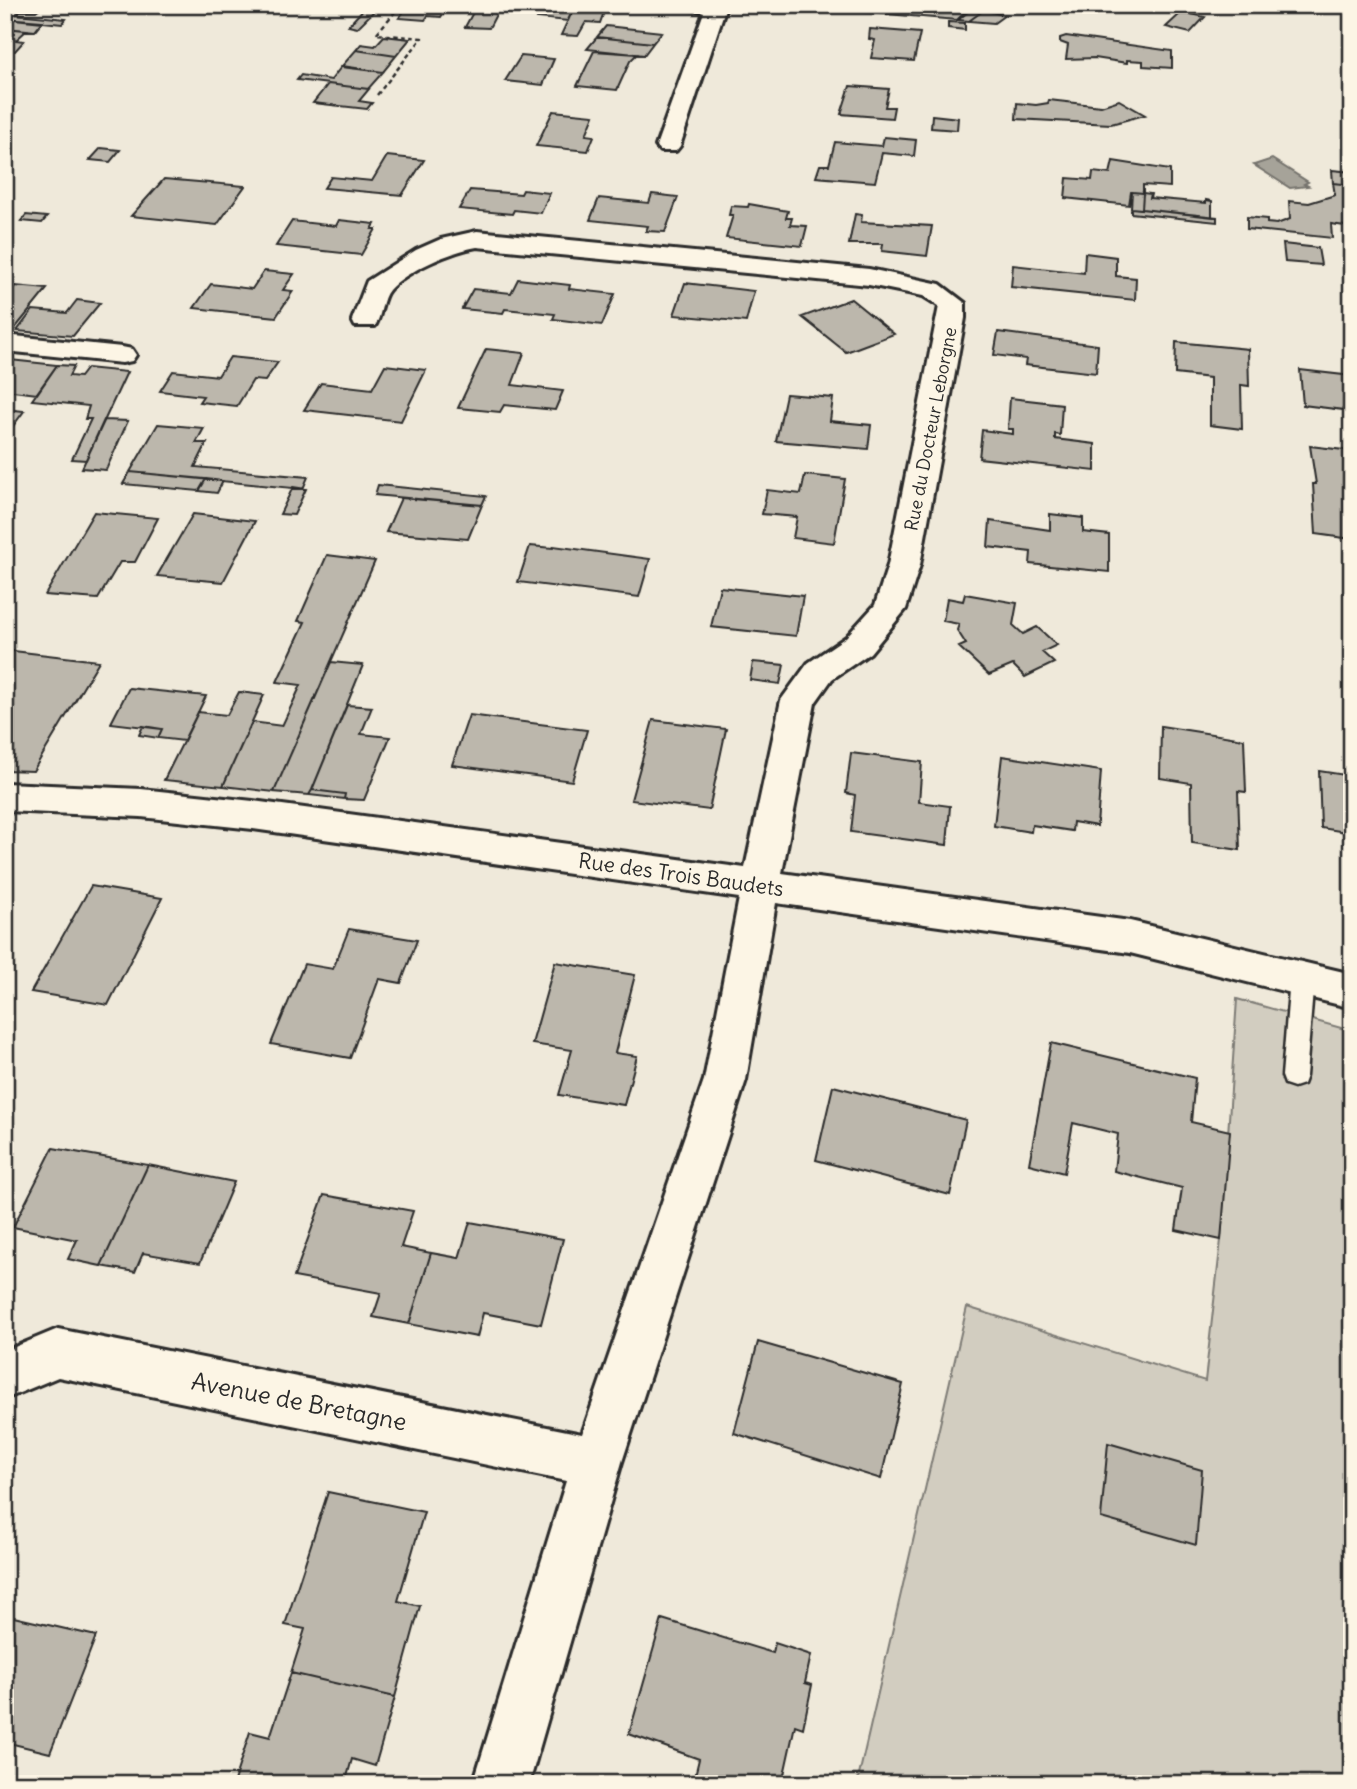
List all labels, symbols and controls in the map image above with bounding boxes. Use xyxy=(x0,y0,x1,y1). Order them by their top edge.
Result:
street label: Rue du Docteur Leborgne xyxy=(899,325,962,533)
street label: Rue des Trois Baudets xyxy=(577,847,785,902)
street label: Avenue de Bretagne xyxy=(189,1365,409,1437)

